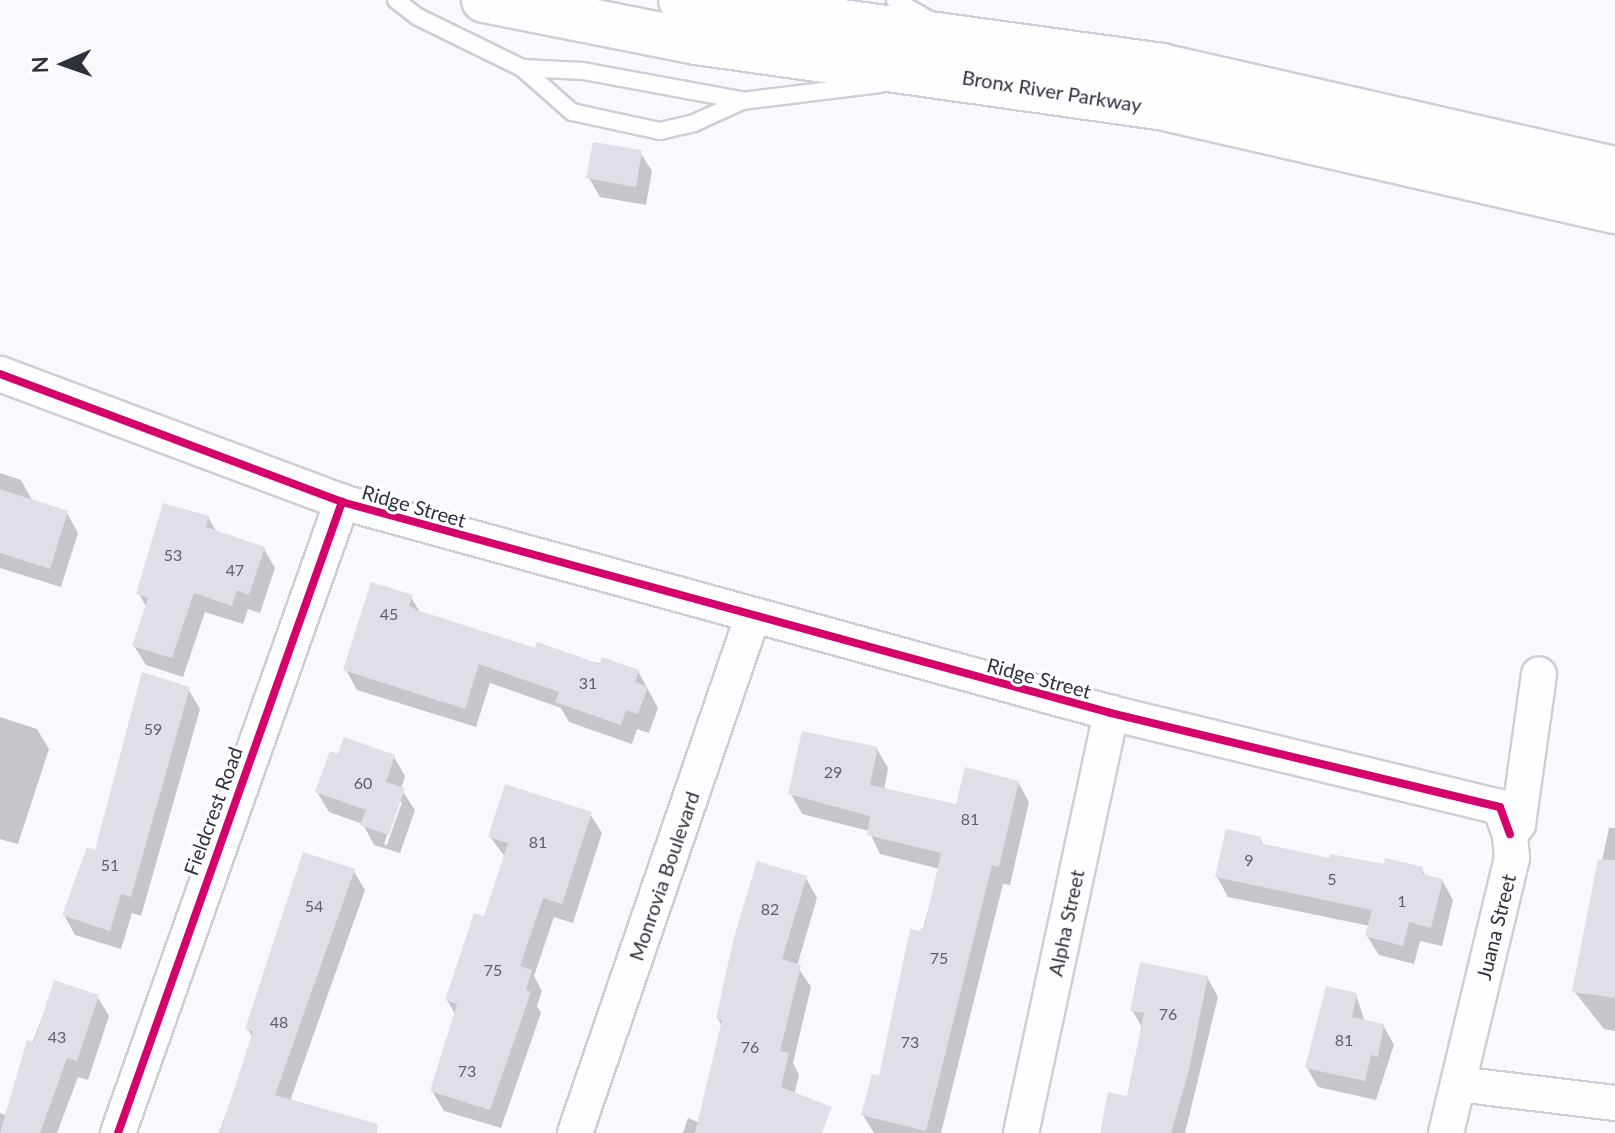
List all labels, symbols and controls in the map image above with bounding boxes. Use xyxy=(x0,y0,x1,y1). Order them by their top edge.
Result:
north arrow xyxy=(24,24,104,104)
text: N xyxy=(26,56,53,74)
street label: Bronx River Parkway xyxy=(960,65,1144,117)
street label: Ridge Street xyxy=(359,480,469,532)
house number: 53 xyxy=(164,545,182,565)
house number: 47 xyxy=(226,560,244,580)
house number: 45 xyxy=(380,604,398,624)
street label: Ridge Street xyxy=(984,653,1094,703)
house number: 31 xyxy=(579,673,597,693)
house number: 59 xyxy=(144,719,162,739)
street label: Fieldcrest Road xyxy=(179,744,247,878)
house number: 29 xyxy=(824,762,842,782)
house number: 60 xyxy=(354,773,372,793)
street label: Monrovia Boulevard xyxy=(624,788,704,964)
house number: 81 xyxy=(961,809,979,829)
house number: 81 xyxy=(529,832,547,852)
house number: 9 xyxy=(1244,850,1254,870)
house number: 51 xyxy=(101,855,119,875)
street label: Alpha Street xyxy=(1043,868,1089,978)
house number: 5 xyxy=(1327,869,1337,889)
street label: Juana Street xyxy=(1471,872,1521,982)
house number: 1 xyxy=(1397,891,1407,911)
house number: 54 xyxy=(305,896,323,916)
house number: 82 xyxy=(761,899,779,919)
house number: 75 xyxy=(930,948,948,968)
house number: 75 xyxy=(484,960,502,980)
house number: 76 xyxy=(1159,1004,1177,1024)
house number: 48 xyxy=(270,1012,288,1032)
house number: 43 xyxy=(48,1027,66,1047)
house number: 81 xyxy=(1335,1030,1353,1050)
house number: 73 xyxy=(901,1032,919,1052)
house number: 76 xyxy=(741,1037,759,1057)
house number: 73 xyxy=(458,1061,476,1081)

